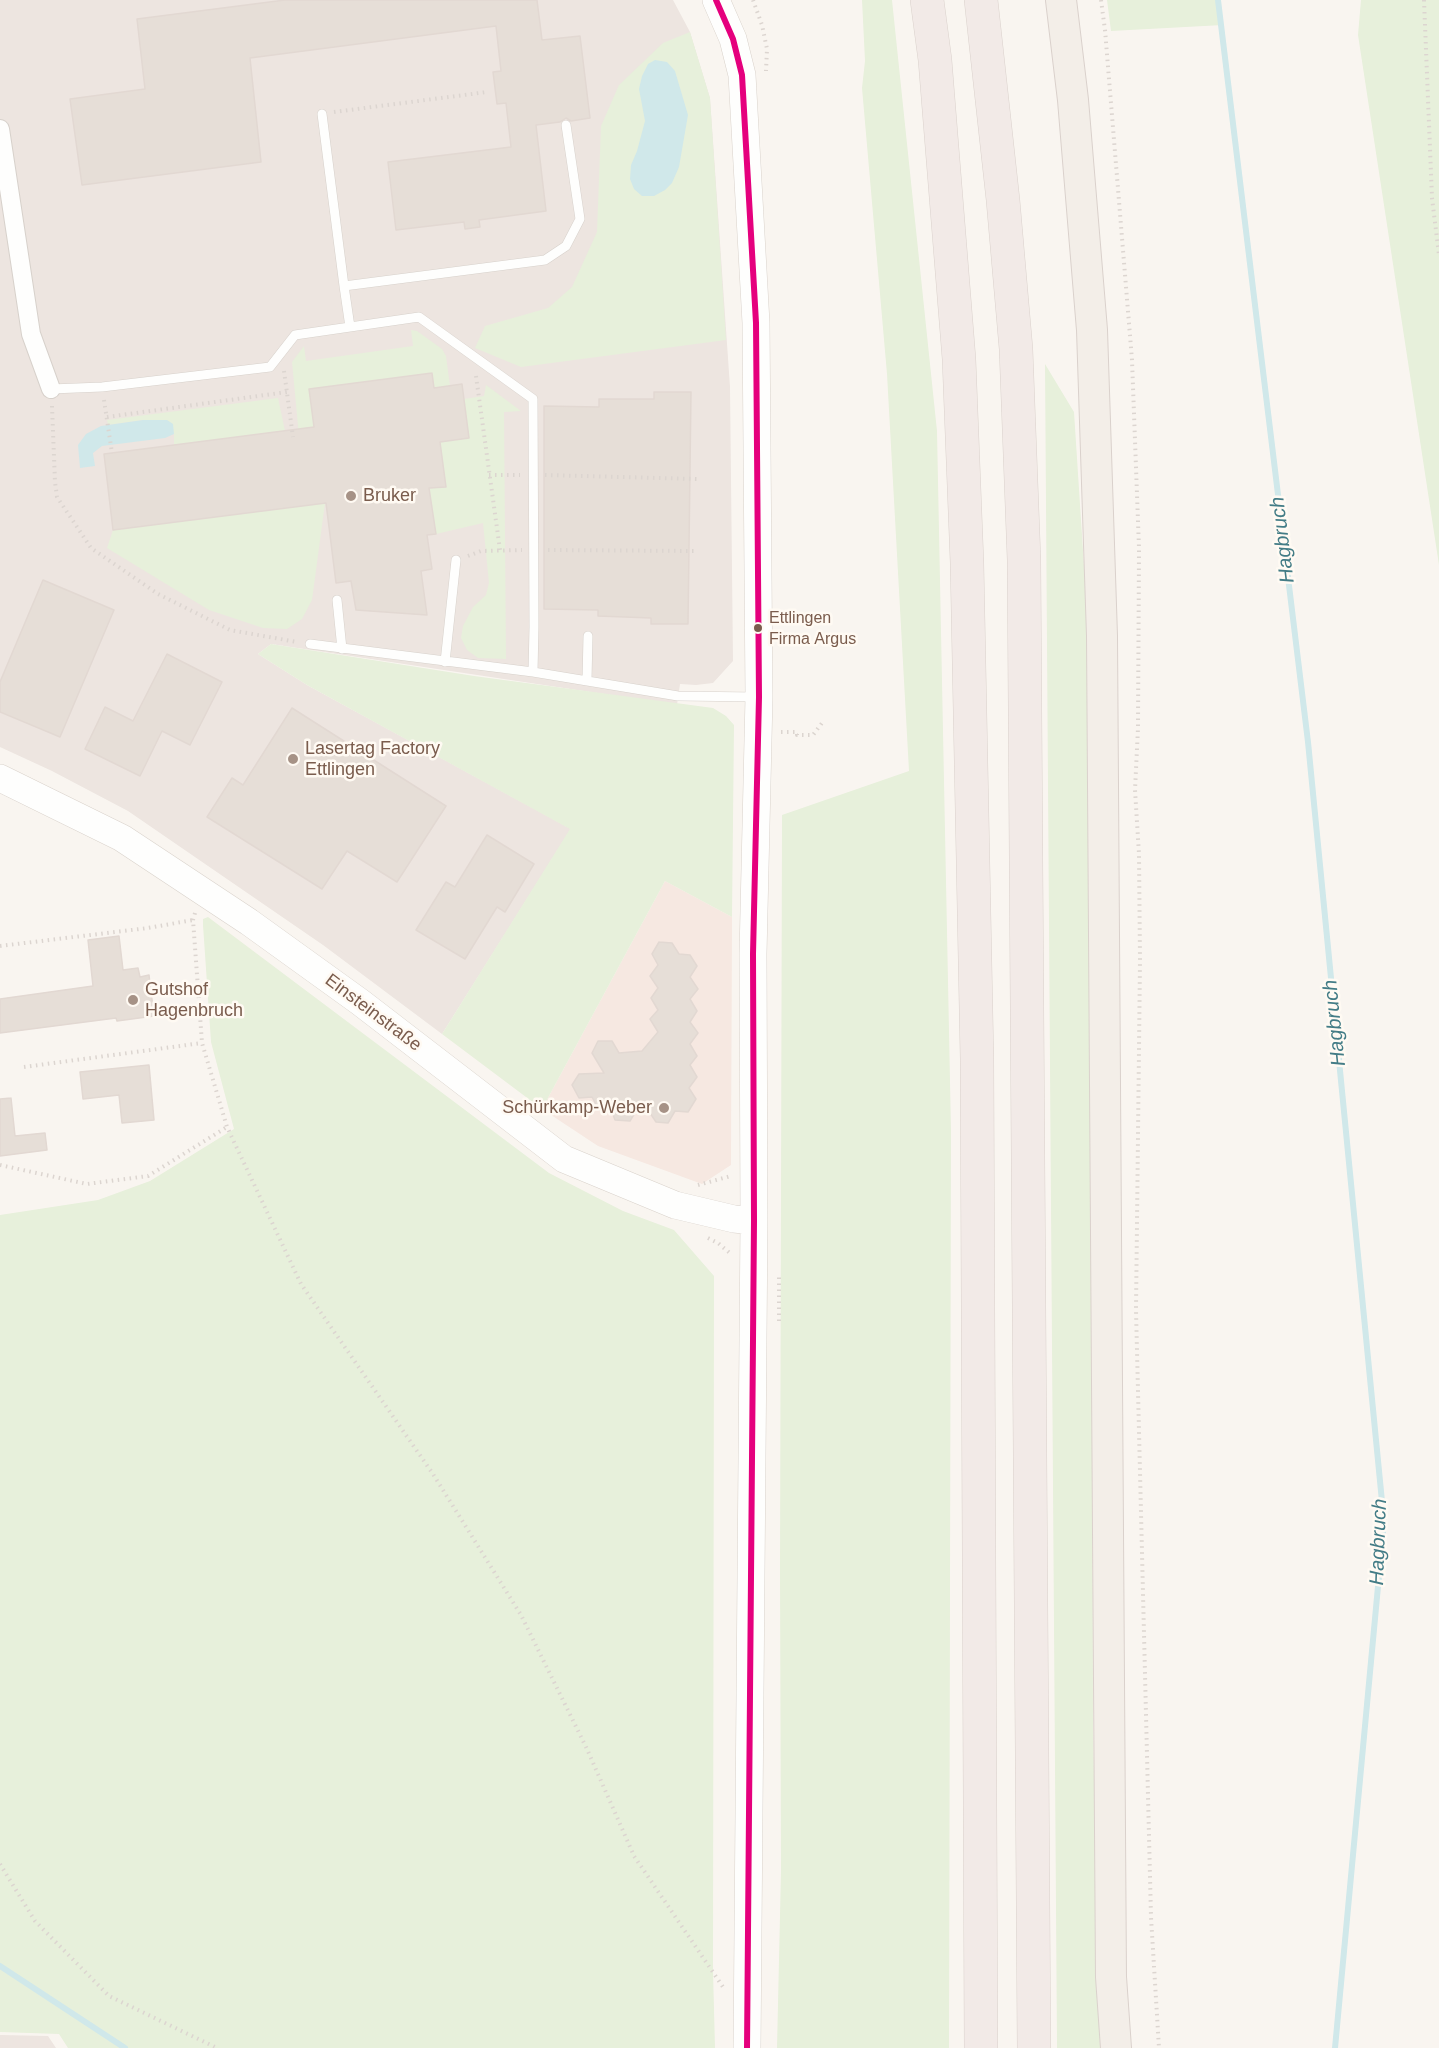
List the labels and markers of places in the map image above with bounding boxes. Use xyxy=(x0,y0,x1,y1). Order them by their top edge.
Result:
place label: Bruker xyxy=(363,485,416,507)
marker: Bruker xyxy=(344,489,358,503)
place label: Ettlingen Firma Argus xyxy=(769,609,856,647)
marker: Ettlingen Firma Argus xyxy=(752,622,764,634)
place label: Lasertag Factory Ettlingen xyxy=(305,738,440,780)
marker: Lasertag Factory Ettlingen xyxy=(286,752,300,766)
place label: Gutshof Hagenbruch xyxy=(145,979,243,1022)
marker: Gutshof Hagenbruch xyxy=(126,993,140,1007)
place label: Schürkamp-Weber xyxy=(502,1097,652,1119)
marker: Schürkamp-Weber xyxy=(657,1101,671,1115)

